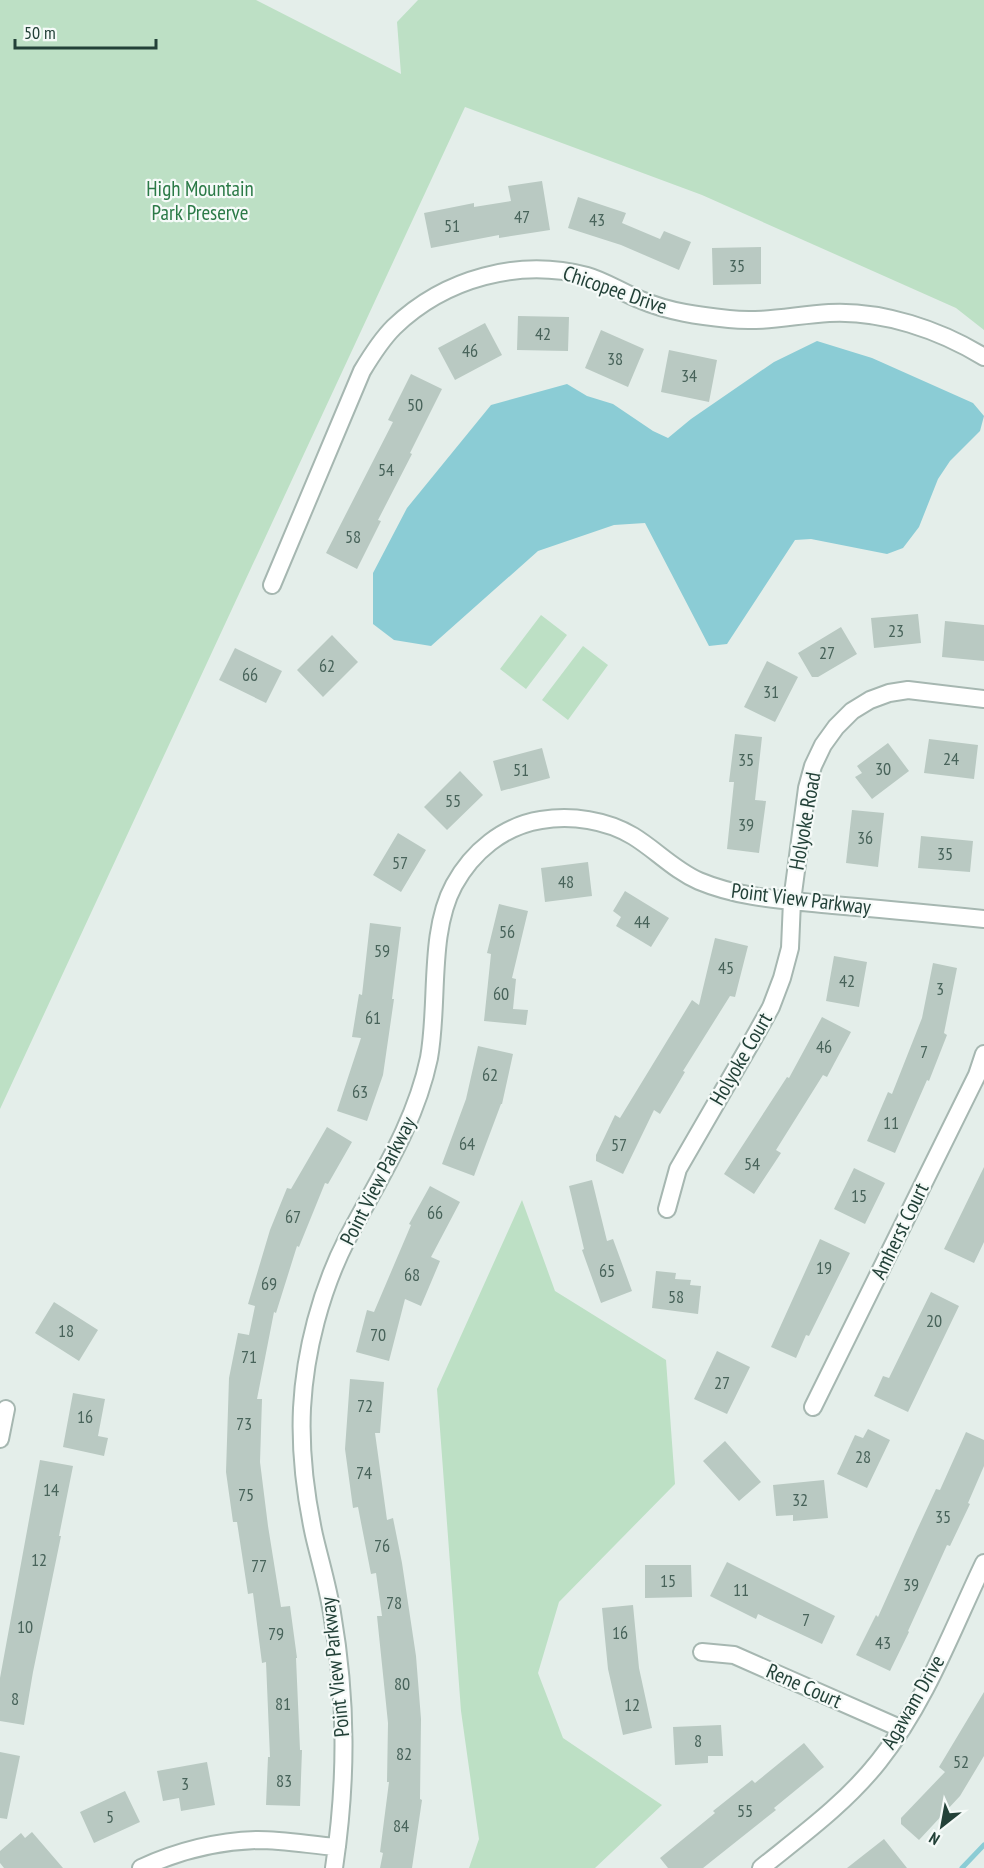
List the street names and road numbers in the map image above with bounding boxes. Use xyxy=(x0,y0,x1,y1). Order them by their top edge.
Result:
street label: Chicopee Drive xyxy=(559,259,671,320)
street label: Holyoke Road xyxy=(783,770,826,872)
street label: Point View Parkway xyxy=(730,877,873,920)
street label: Holyoke Court xyxy=(703,1007,778,1110)
street label: Point View Parkway xyxy=(334,1112,422,1250)
street label: Amherst Court xyxy=(865,1178,935,1283)
street label: Point View Parkway xyxy=(314,1596,355,1738)
street label: Agawam Drive xyxy=(875,1650,950,1754)
street label: Rene Court xyxy=(762,1657,846,1714)

